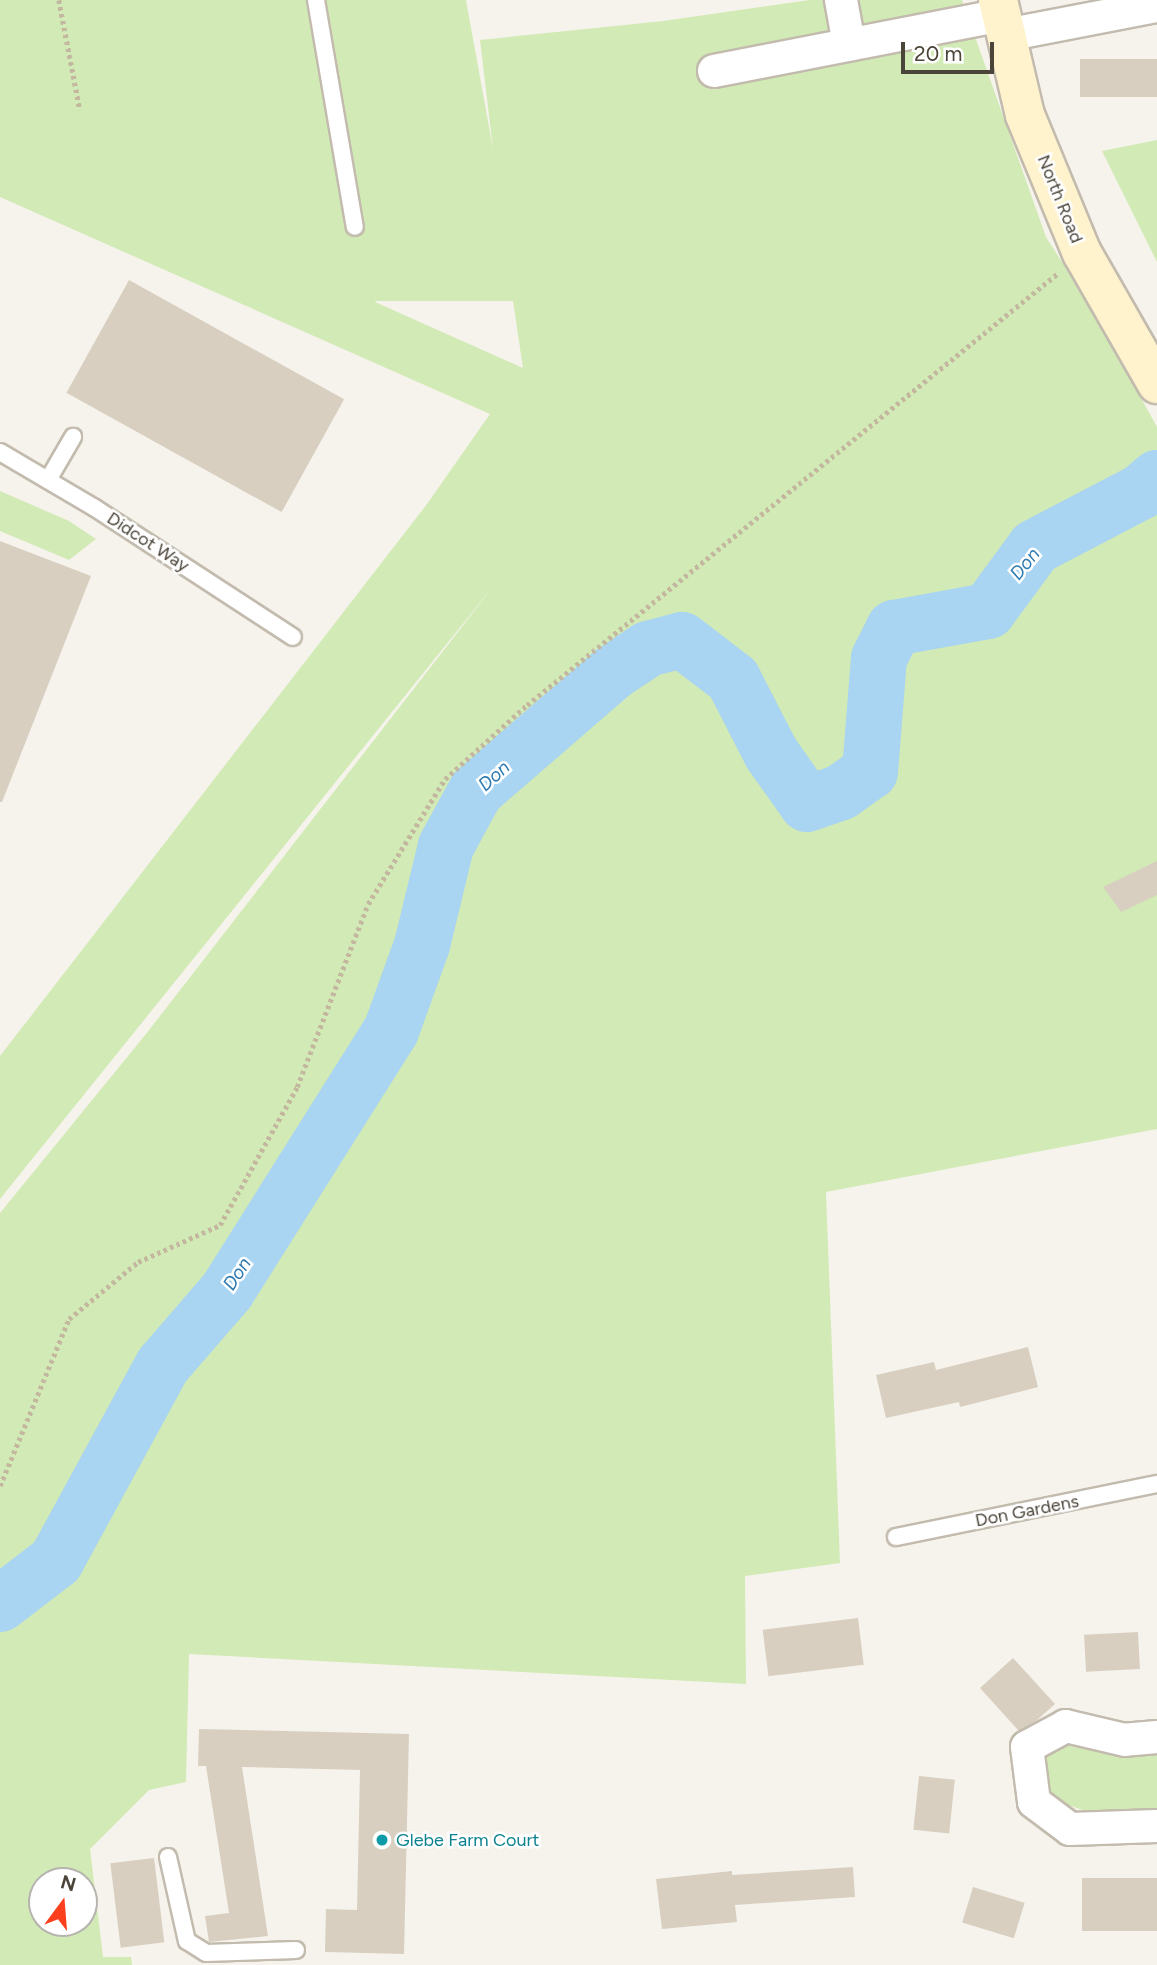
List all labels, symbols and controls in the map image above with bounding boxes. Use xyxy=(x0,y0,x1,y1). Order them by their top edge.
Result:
scale bar xyxy=(905,28,998,72)
text: 20 m xyxy=(914,41,962,66)
street label: North Road xyxy=(1033,152,1087,246)
street label: Didcot Way xyxy=(103,507,193,577)
water label: Don xyxy=(1005,543,1045,585)
water label: Don xyxy=(473,756,515,796)
water label: Don xyxy=(218,1253,256,1295)
street label: Don Gardens xyxy=(973,1490,1081,1532)
place label: Glebe Farm Court xyxy=(396,1829,539,1851)
marker: Glebe Farm Court xyxy=(374,1832,390,1848)
north arrow xyxy=(28,1867,98,1937)
text: N xyxy=(58,1870,79,1896)

